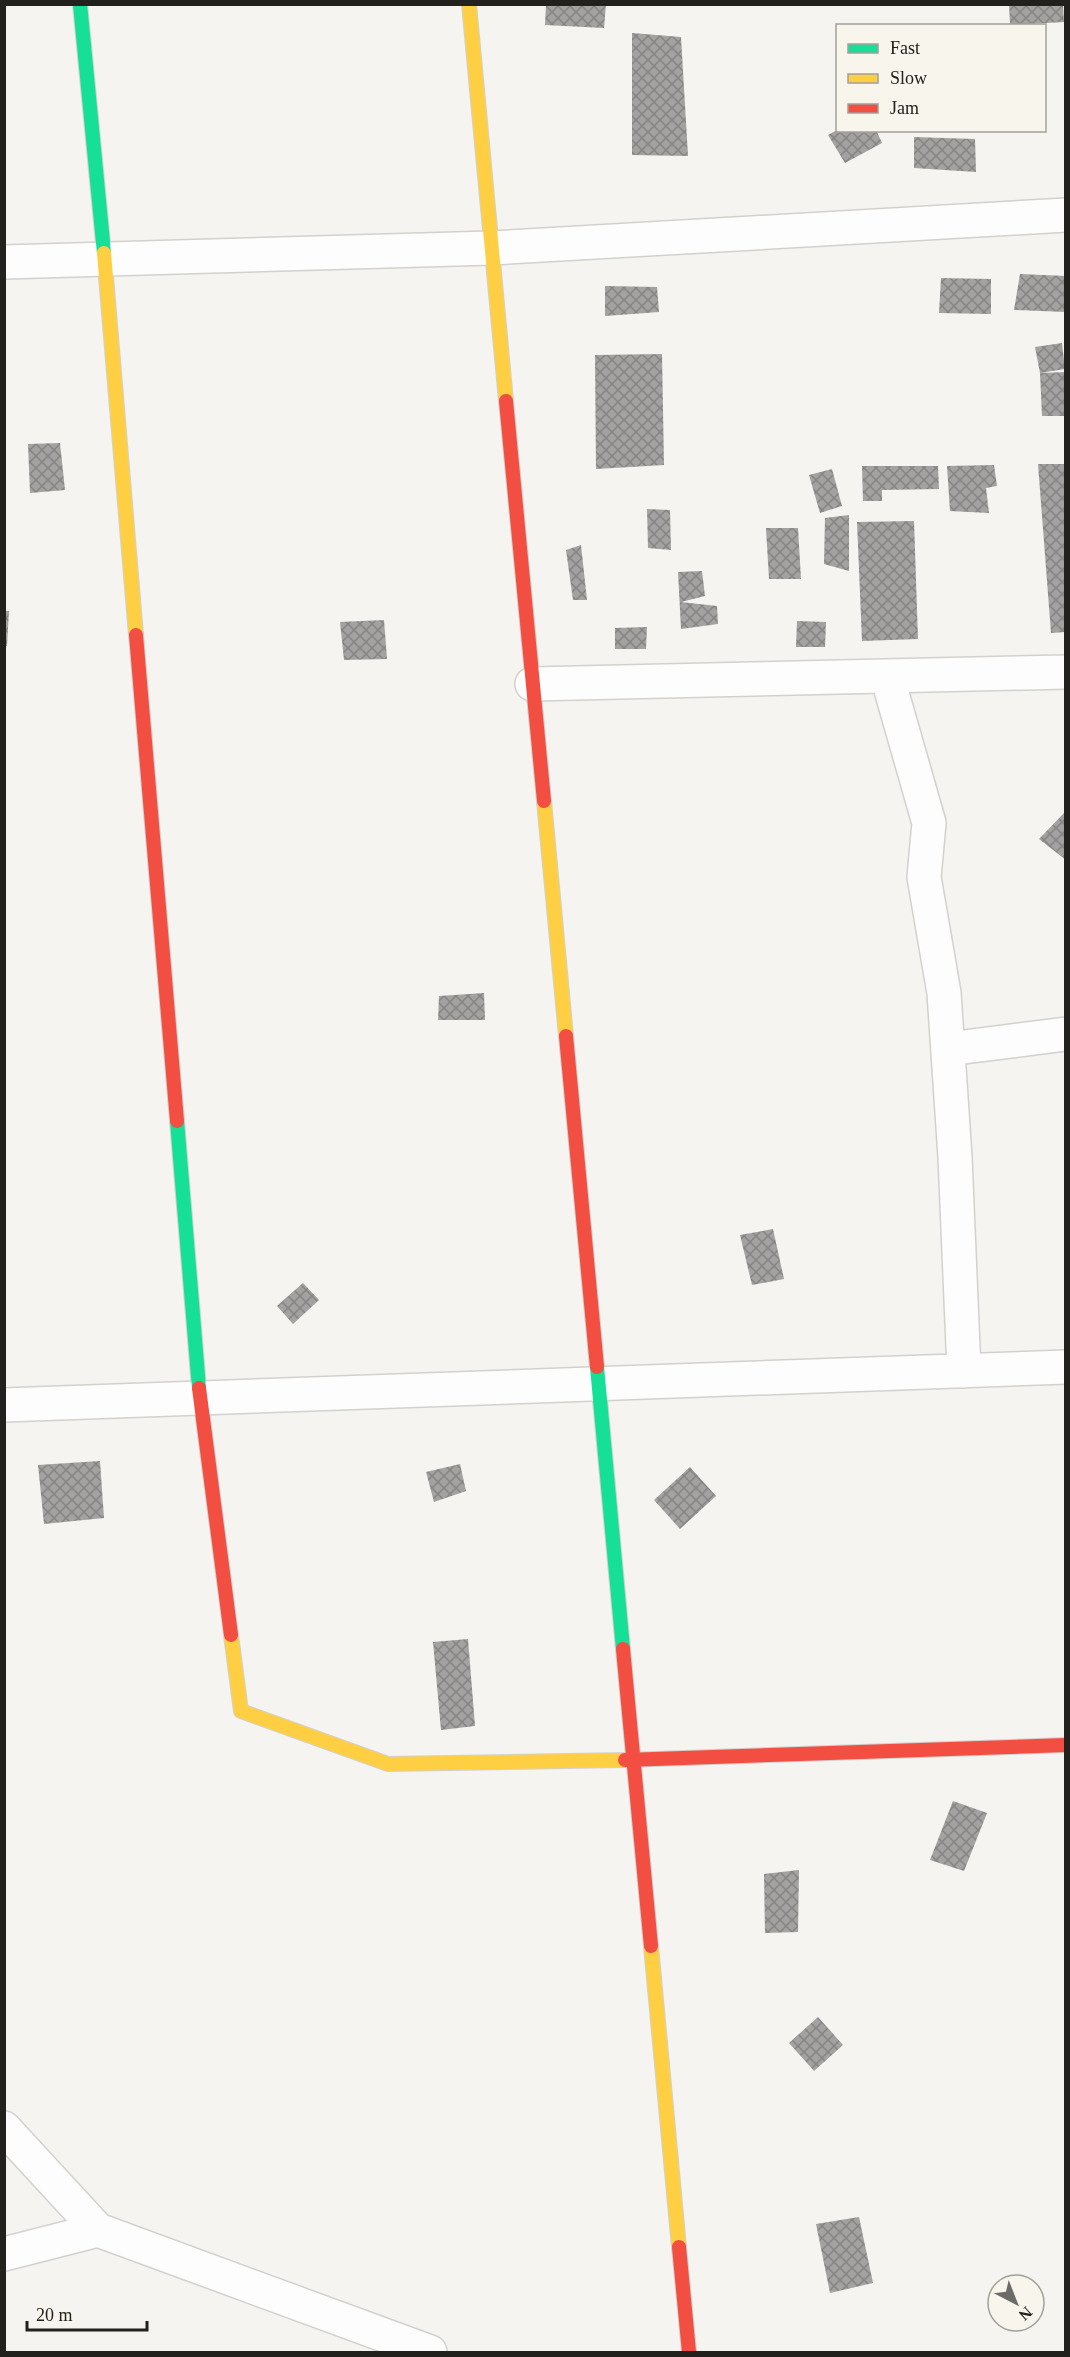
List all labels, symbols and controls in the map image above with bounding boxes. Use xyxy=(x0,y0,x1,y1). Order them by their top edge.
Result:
legend xyxy=(836,24,1046,132)
text: Fast xyxy=(890,38,920,58)
text: Slow xyxy=(890,68,927,88)
text: Jam xyxy=(890,98,919,118)
north arrow xyxy=(986,2273,1046,2333)
scale bar xyxy=(27,2294,147,2332)
text: N xyxy=(1015,2304,1036,2324)
text: 20 m xyxy=(36,2305,73,2325)

